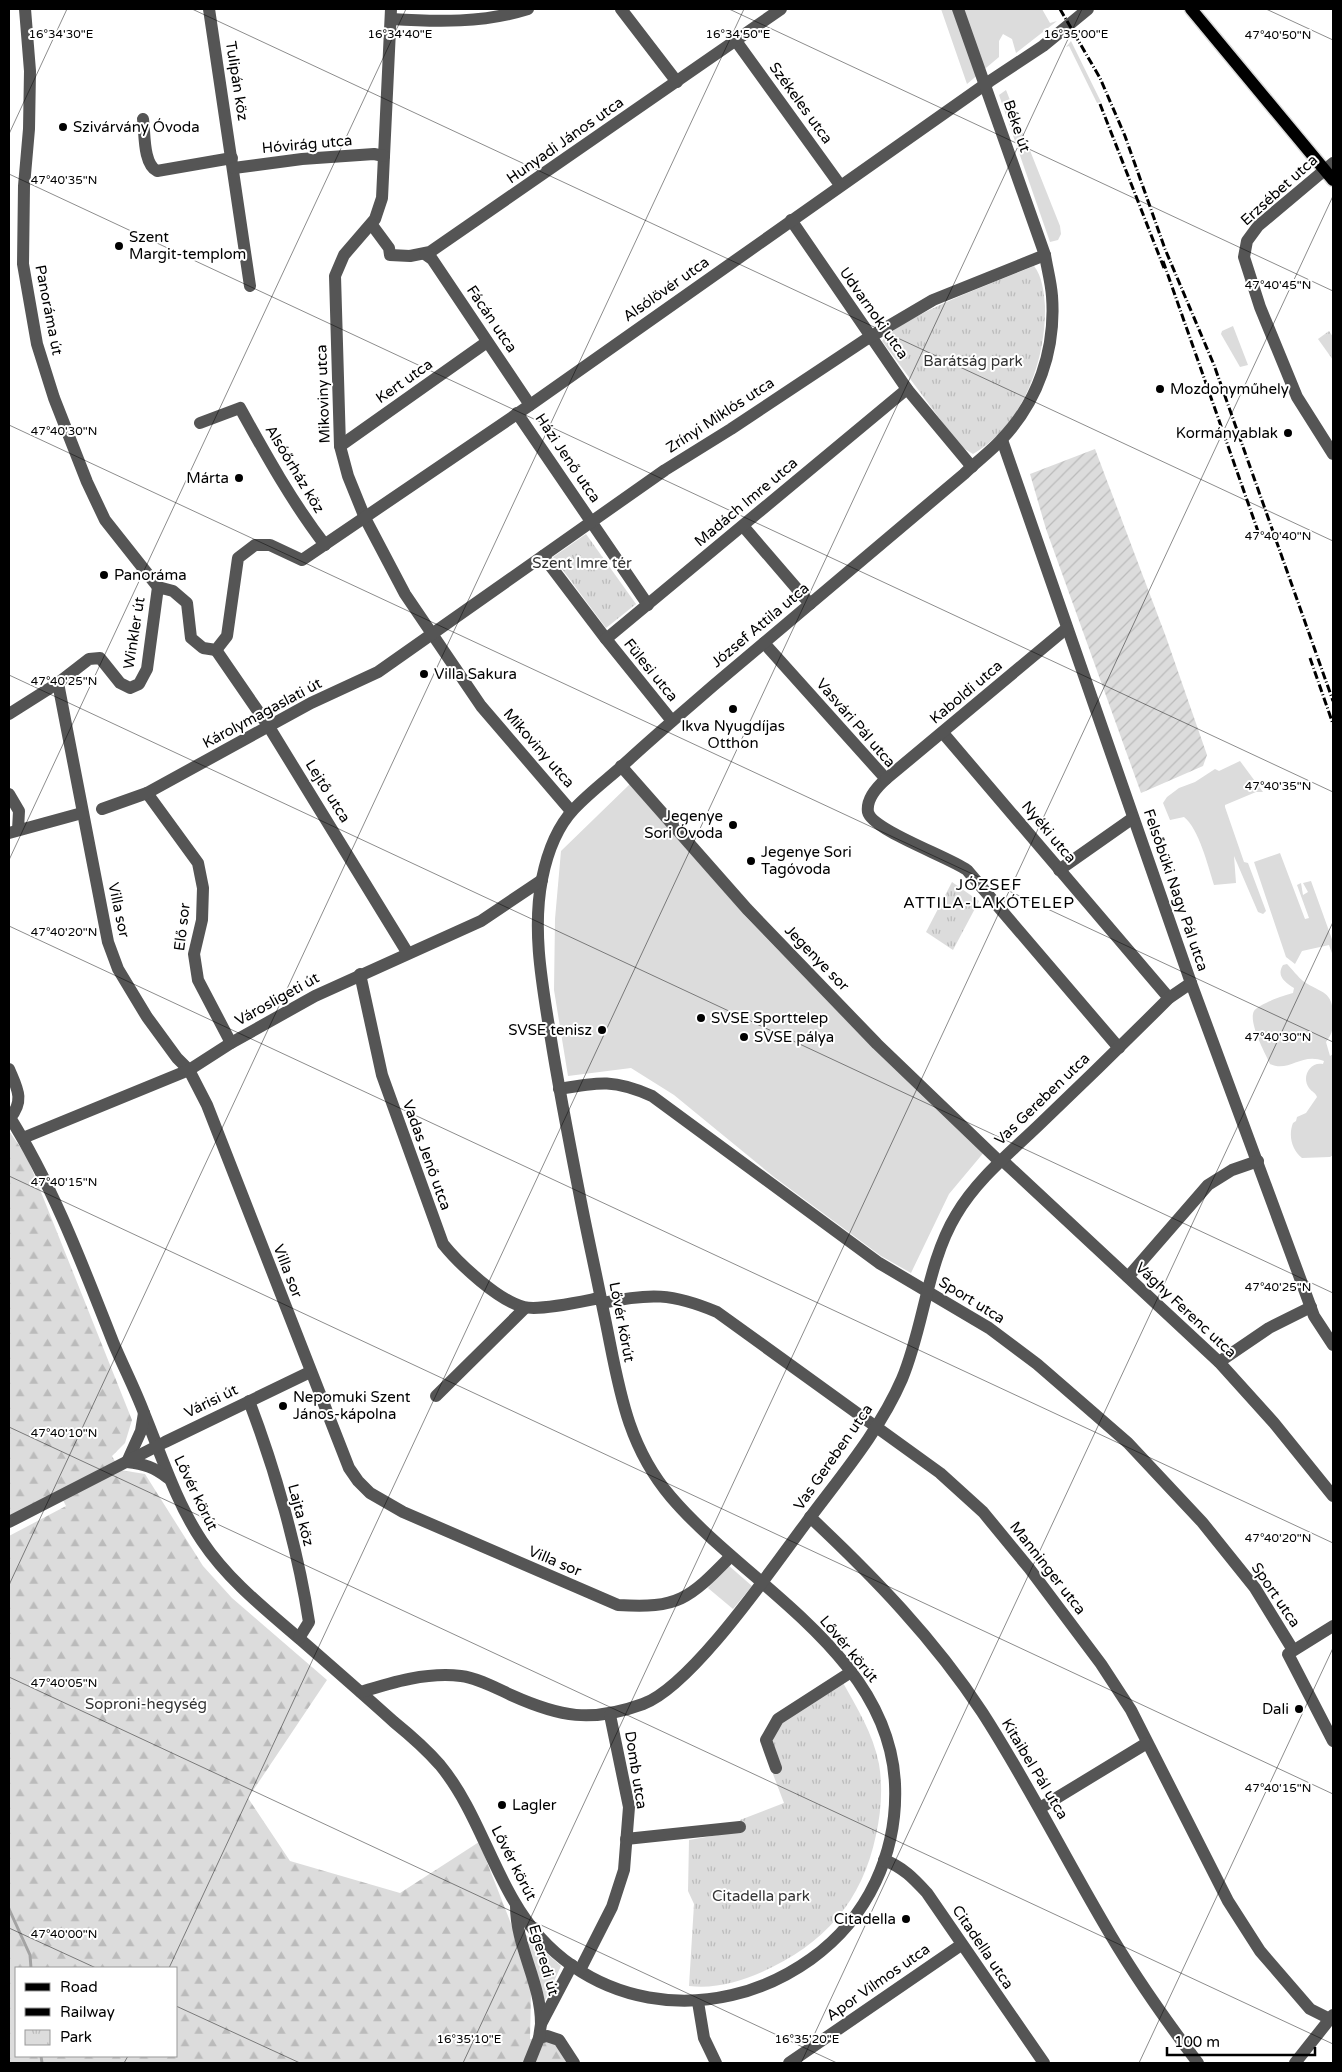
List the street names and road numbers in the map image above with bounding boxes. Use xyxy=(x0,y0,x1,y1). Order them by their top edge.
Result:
street label: Tulipán köz xyxy=(222,40,252,122)
street label: Székeles utca xyxy=(765,59,837,147)
street label: Hunyadi János utca xyxy=(503,93,627,187)
street label: Béke út xyxy=(1000,97,1034,155)
street label: Hóvirág utca xyxy=(261,131,353,157)
street label: Erzsébet utca xyxy=(1237,151,1321,229)
street label: Alsólövér utca xyxy=(619,253,713,325)
street label: Panoráma út xyxy=(31,263,67,357)
street label: Udvarnoki utca xyxy=(836,264,912,362)
street label: Fácán utca xyxy=(463,282,521,356)
street label: Mikoviny utca xyxy=(312,344,334,444)
street label: Kert utca xyxy=(372,355,436,407)
street label: Zrínyi Miklós utca xyxy=(663,373,777,457)
street label: Házi Jenő utca xyxy=(532,410,604,506)
street label: Alsóőrház köz xyxy=(262,422,328,516)
street label: Madách Imre utca xyxy=(691,454,801,550)
street label: József Attila utca xyxy=(707,579,813,671)
street label: Winkler út xyxy=(119,595,149,670)
street label: Fülesi utca xyxy=(620,635,682,705)
street label: Kaboldi utca xyxy=(926,656,1006,728)
street label: Károlymagaslati út xyxy=(199,674,325,752)
street label: Vasvári Pál utca xyxy=(813,675,899,771)
street label: Mikoviny utca xyxy=(500,705,578,791)
street label: Lejtő utca xyxy=(302,756,354,826)
street label: Nyéki utca xyxy=(1018,797,1080,867)
street label: Felsőbüki Nagy Pál utca xyxy=(1140,807,1212,973)
street label: Villa sor xyxy=(104,881,134,939)
street label: Elő sor xyxy=(170,902,194,952)
street label: Jegenye sor xyxy=(781,921,853,995)
street label: Városligeti út xyxy=(232,968,322,1030)
street label: Vas Gereben utca xyxy=(991,1049,1093,1149)
street label: Vadas Jenő utca xyxy=(399,1097,455,1213)
street label: Villa sor xyxy=(270,1242,307,1301)
street label: Vághy Ferenc utca xyxy=(1132,1259,1240,1361)
street label: Sport utca xyxy=(936,1273,1008,1327)
street label: Lővér körút xyxy=(605,1280,639,1364)
street label: Várisi út xyxy=(181,1380,241,1422)
street label: Vas Gereben utca xyxy=(790,1401,876,1513)
street label: Lővér körút xyxy=(170,1452,222,1534)
street label: Lajta köz xyxy=(284,1482,318,1548)
street label: Manninger utca xyxy=(1006,1518,1090,1618)
street label: Villa sor xyxy=(526,1542,584,1580)
street label: Sport utca xyxy=(1248,1559,1304,1631)
street label: Lővér körút xyxy=(816,1612,882,1686)
street label: Kitaibel Pál utca xyxy=(998,1715,1072,1823)
street label: Domb utca xyxy=(621,1730,651,1810)
street label: Lővér körút xyxy=(488,1823,541,1904)
street label: Citadella utca xyxy=(948,1902,1018,1992)
street label: Egeredi út xyxy=(525,1922,563,1998)
street label: Apor Vilmos utca xyxy=(823,1940,933,2024)

